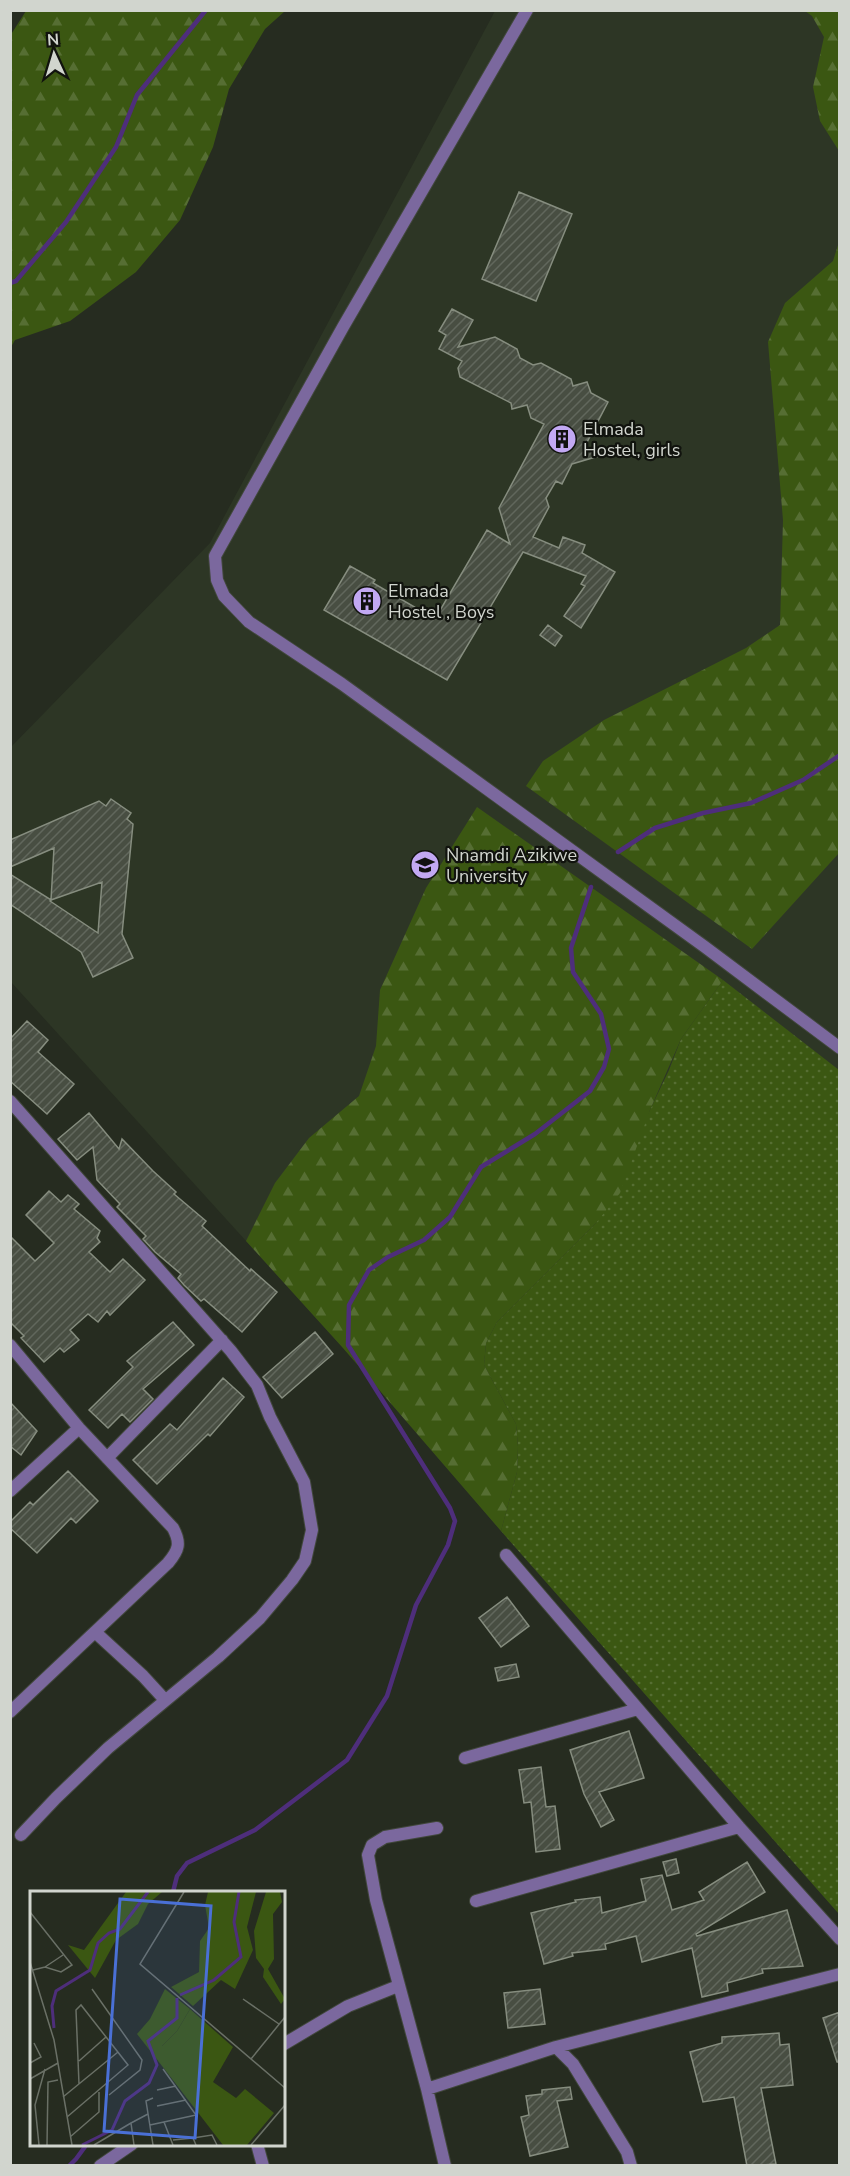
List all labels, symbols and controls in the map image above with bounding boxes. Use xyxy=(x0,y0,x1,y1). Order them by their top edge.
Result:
north arrow xyxy=(24,24,84,84)
text: N xyxy=(46,29,60,51)
place label: Elmada Hostel, girls xyxy=(583,417,680,462)
building icon: Elmada Hostel, girls xyxy=(546,423,578,455)
place label: Elmada Hostel , Boys xyxy=(388,579,495,624)
building icon: Elmada Hostel , Boys xyxy=(351,585,383,617)
place label: Nnamdi Azikiwe University xyxy=(446,843,577,888)
school or university icon: Nnamdi Azikiwe University xyxy=(409,849,441,881)
inset map xyxy=(30,1891,285,2146)

